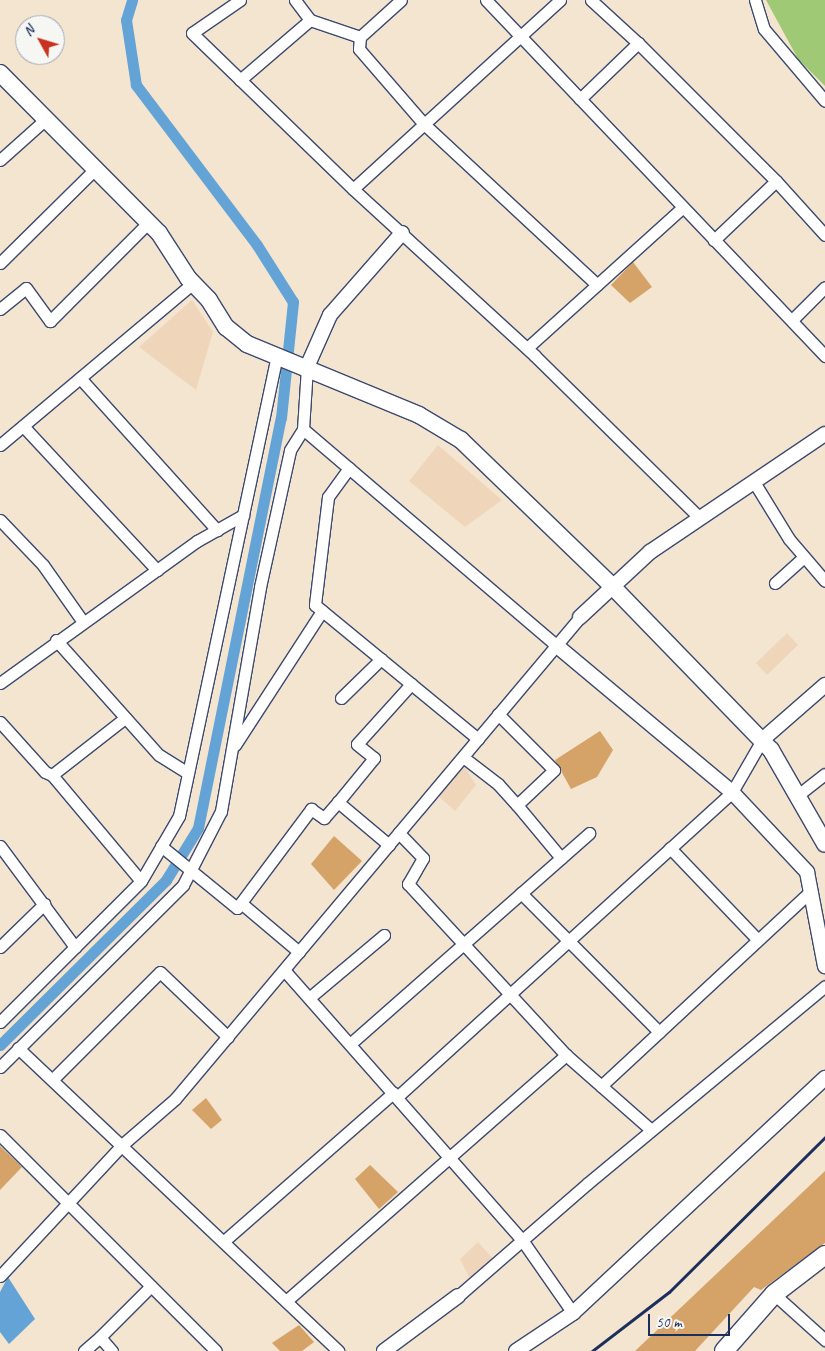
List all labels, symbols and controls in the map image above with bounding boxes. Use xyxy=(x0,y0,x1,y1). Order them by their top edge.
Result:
north arrow xyxy=(15,15,65,65)
text: N xyxy=(19,22,38,40)
scale bar xyxy=(650,1304,732,1336)
text: 50 m xyxy=(656,1313,682,1332)

